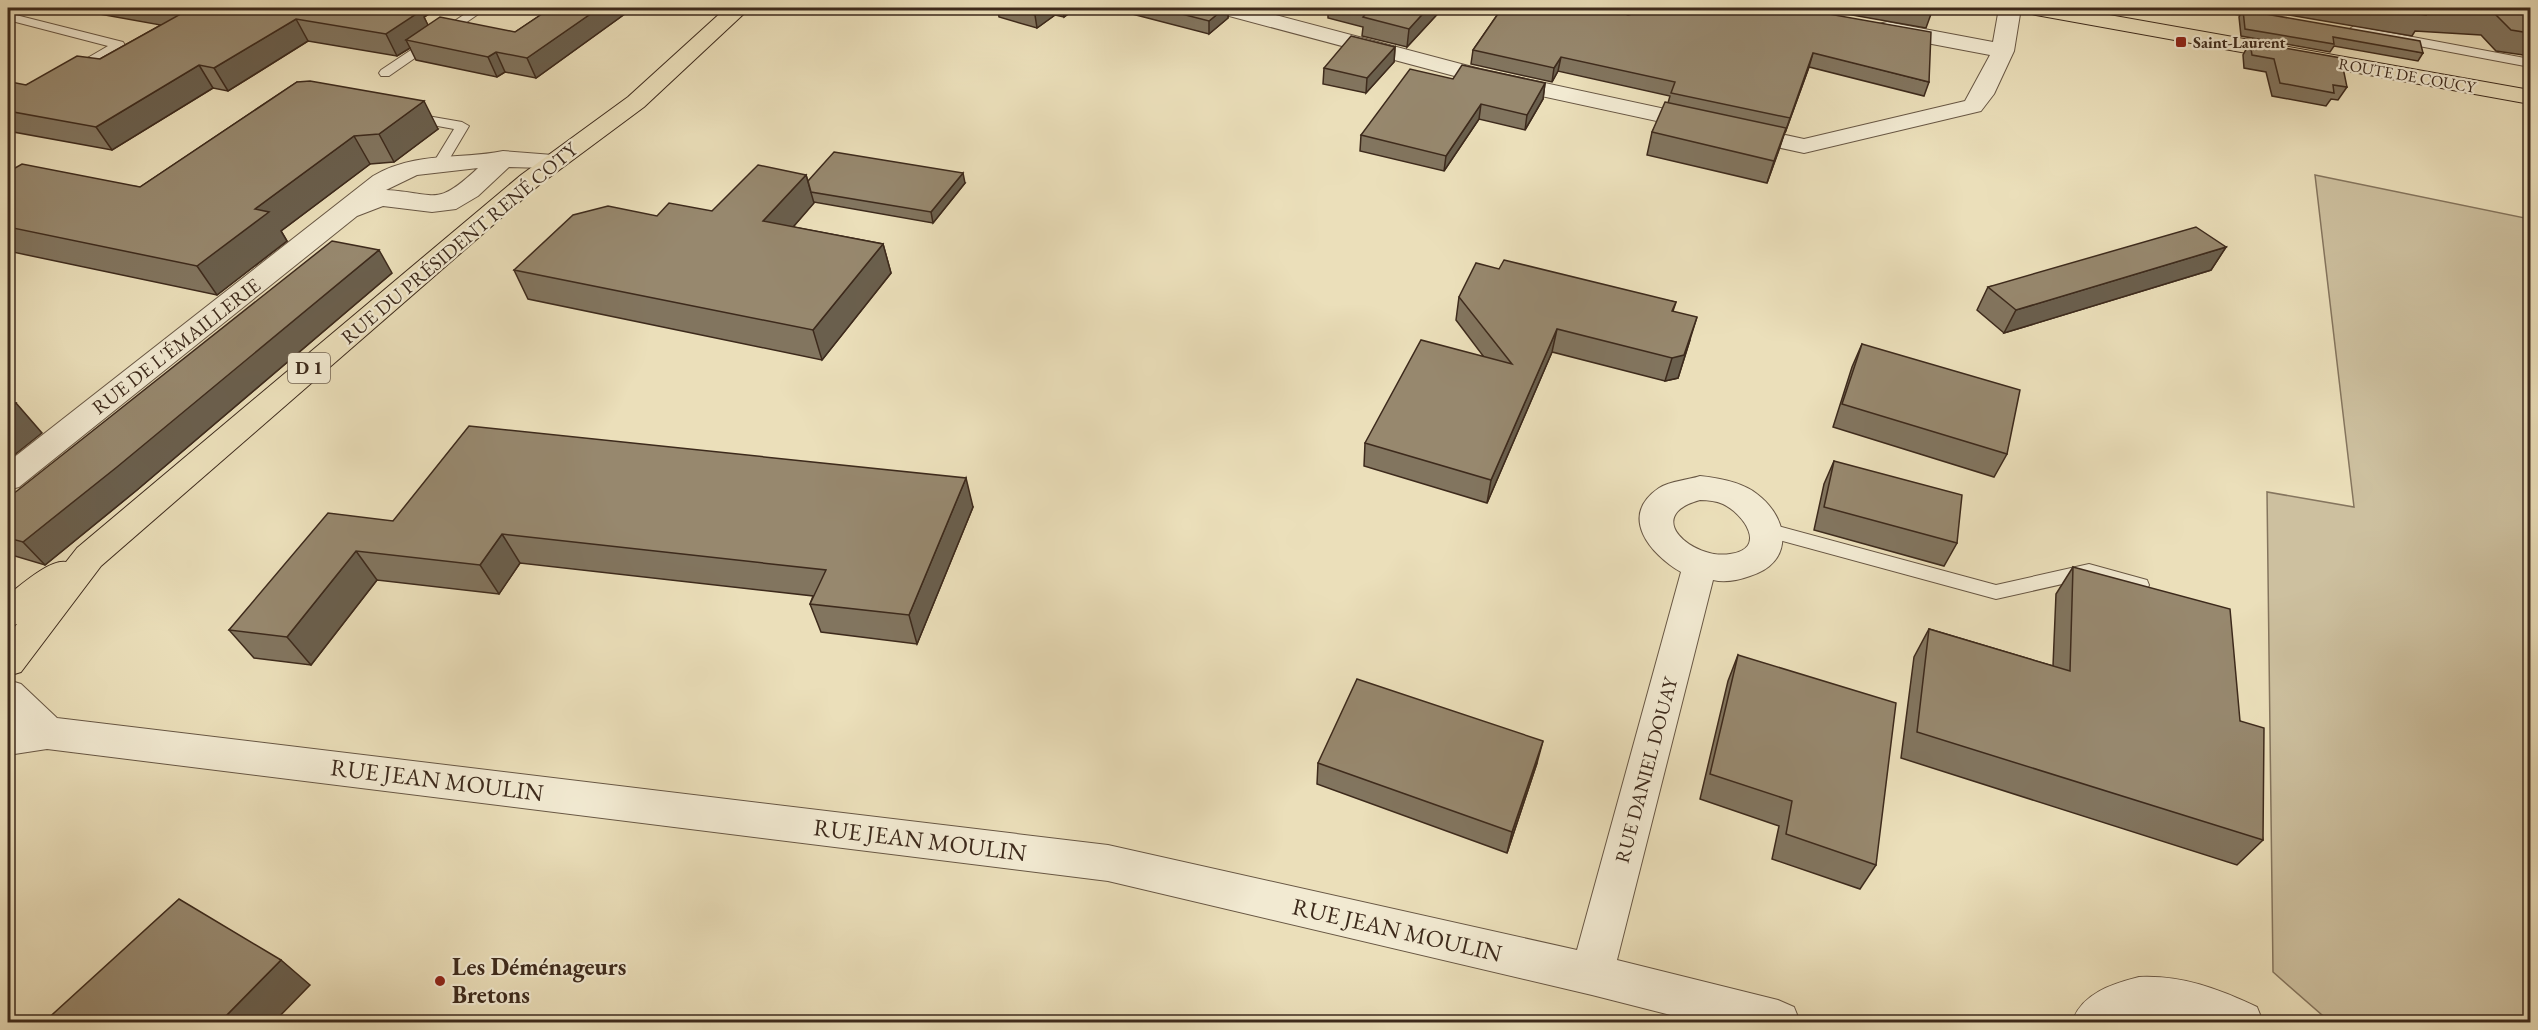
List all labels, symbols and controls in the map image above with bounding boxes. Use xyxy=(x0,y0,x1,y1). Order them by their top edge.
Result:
place label: Saint-Laurent xyxy=(2193,32,2286,53)
marker: Saint-Laurent xyxy=(2174,35,2188,49)
street label: ROUTE DE COUCY xyxy=(2337,53,2478,98)
street label: RUE DU PRÉSIDENT RENÉ COTY xyxy=(335,135,584,350)
street label: RUE DE L'ÉMAILLERIE xyxy=(86,272,266,420)
road number: D 1 xyxy=(288,353,330,383)
street label: RUE DANIEL DOUAY xyxy=(1609,673,1684,866)
street label: RUE JEAN MOULIN xyxy=(329,751,545,808)
street label: RUE JEAN MOULIN xyxy=(812,811,1028,868)
street label: RUE JEAN MOULIN xyxy=(1289,890,1505,969)
place label: Les Déménageurs Bretons xyxy=(452,951,626,1010)
marker: Les Déménageurs Bretons xyxy=(433,974,447,988)

